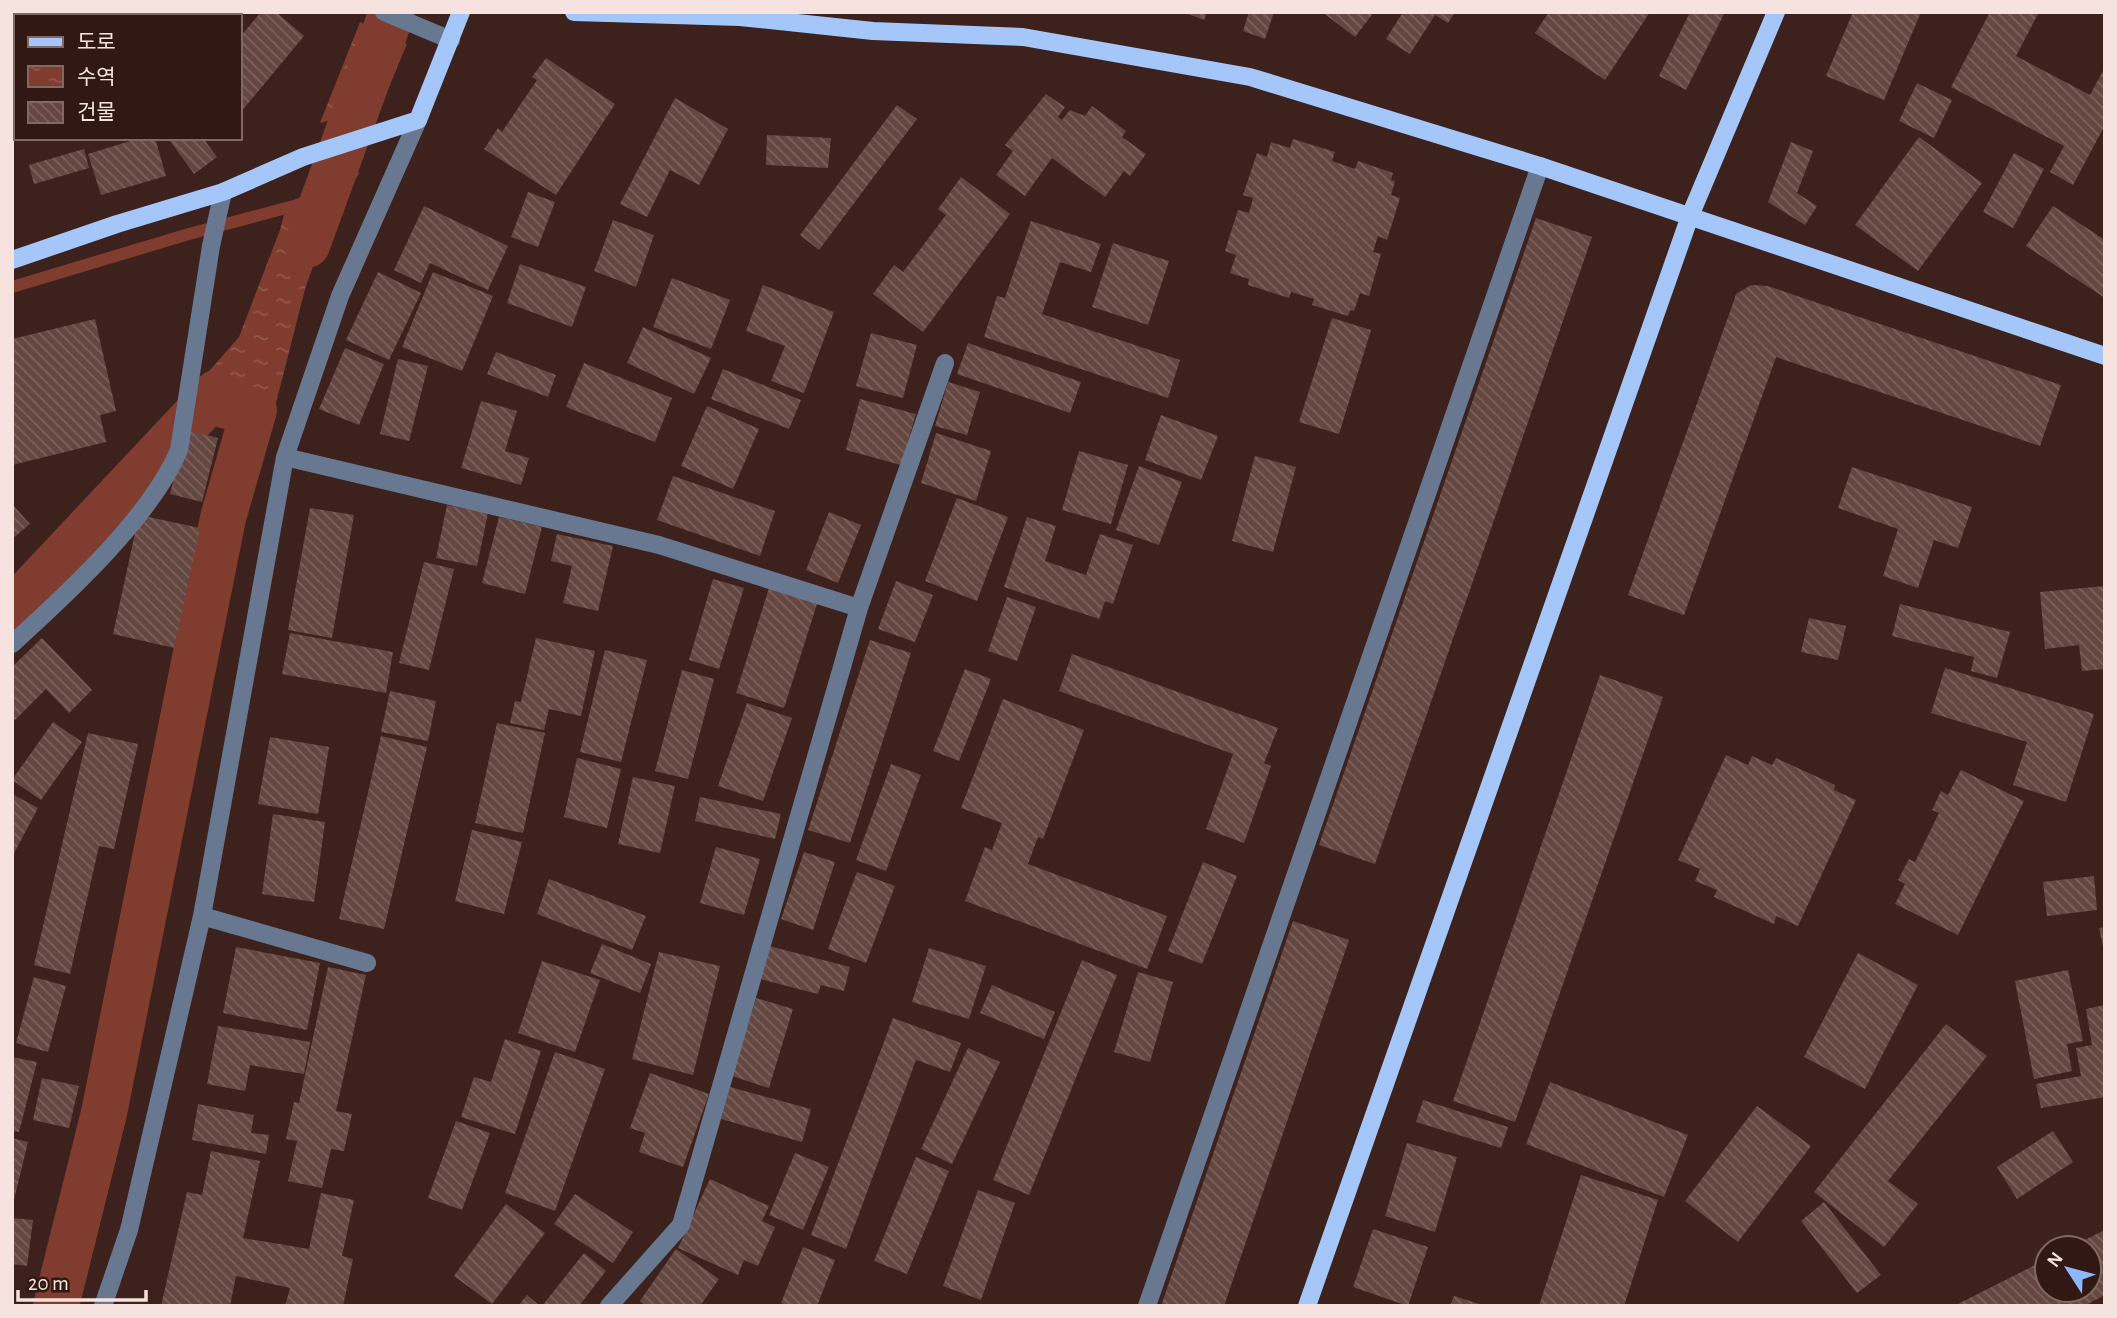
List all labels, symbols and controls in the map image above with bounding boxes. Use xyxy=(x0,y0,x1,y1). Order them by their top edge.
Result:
legend xyxy=(14,14,242,140)
text: 도로 xyxy=(77,32,116,53)
text: 수역 xyxy=(77,66,116,88)
text: 건물 xyxy=(77,101,116,123)
north arrow xyxy=(2033,1234,2103,1304)
text: N xyxy=(2044,1249,2067,1271)
scale bar xyxy=(18,1258,145,1302)
text: 20 m xyxy=(28,1273,69,1294)

